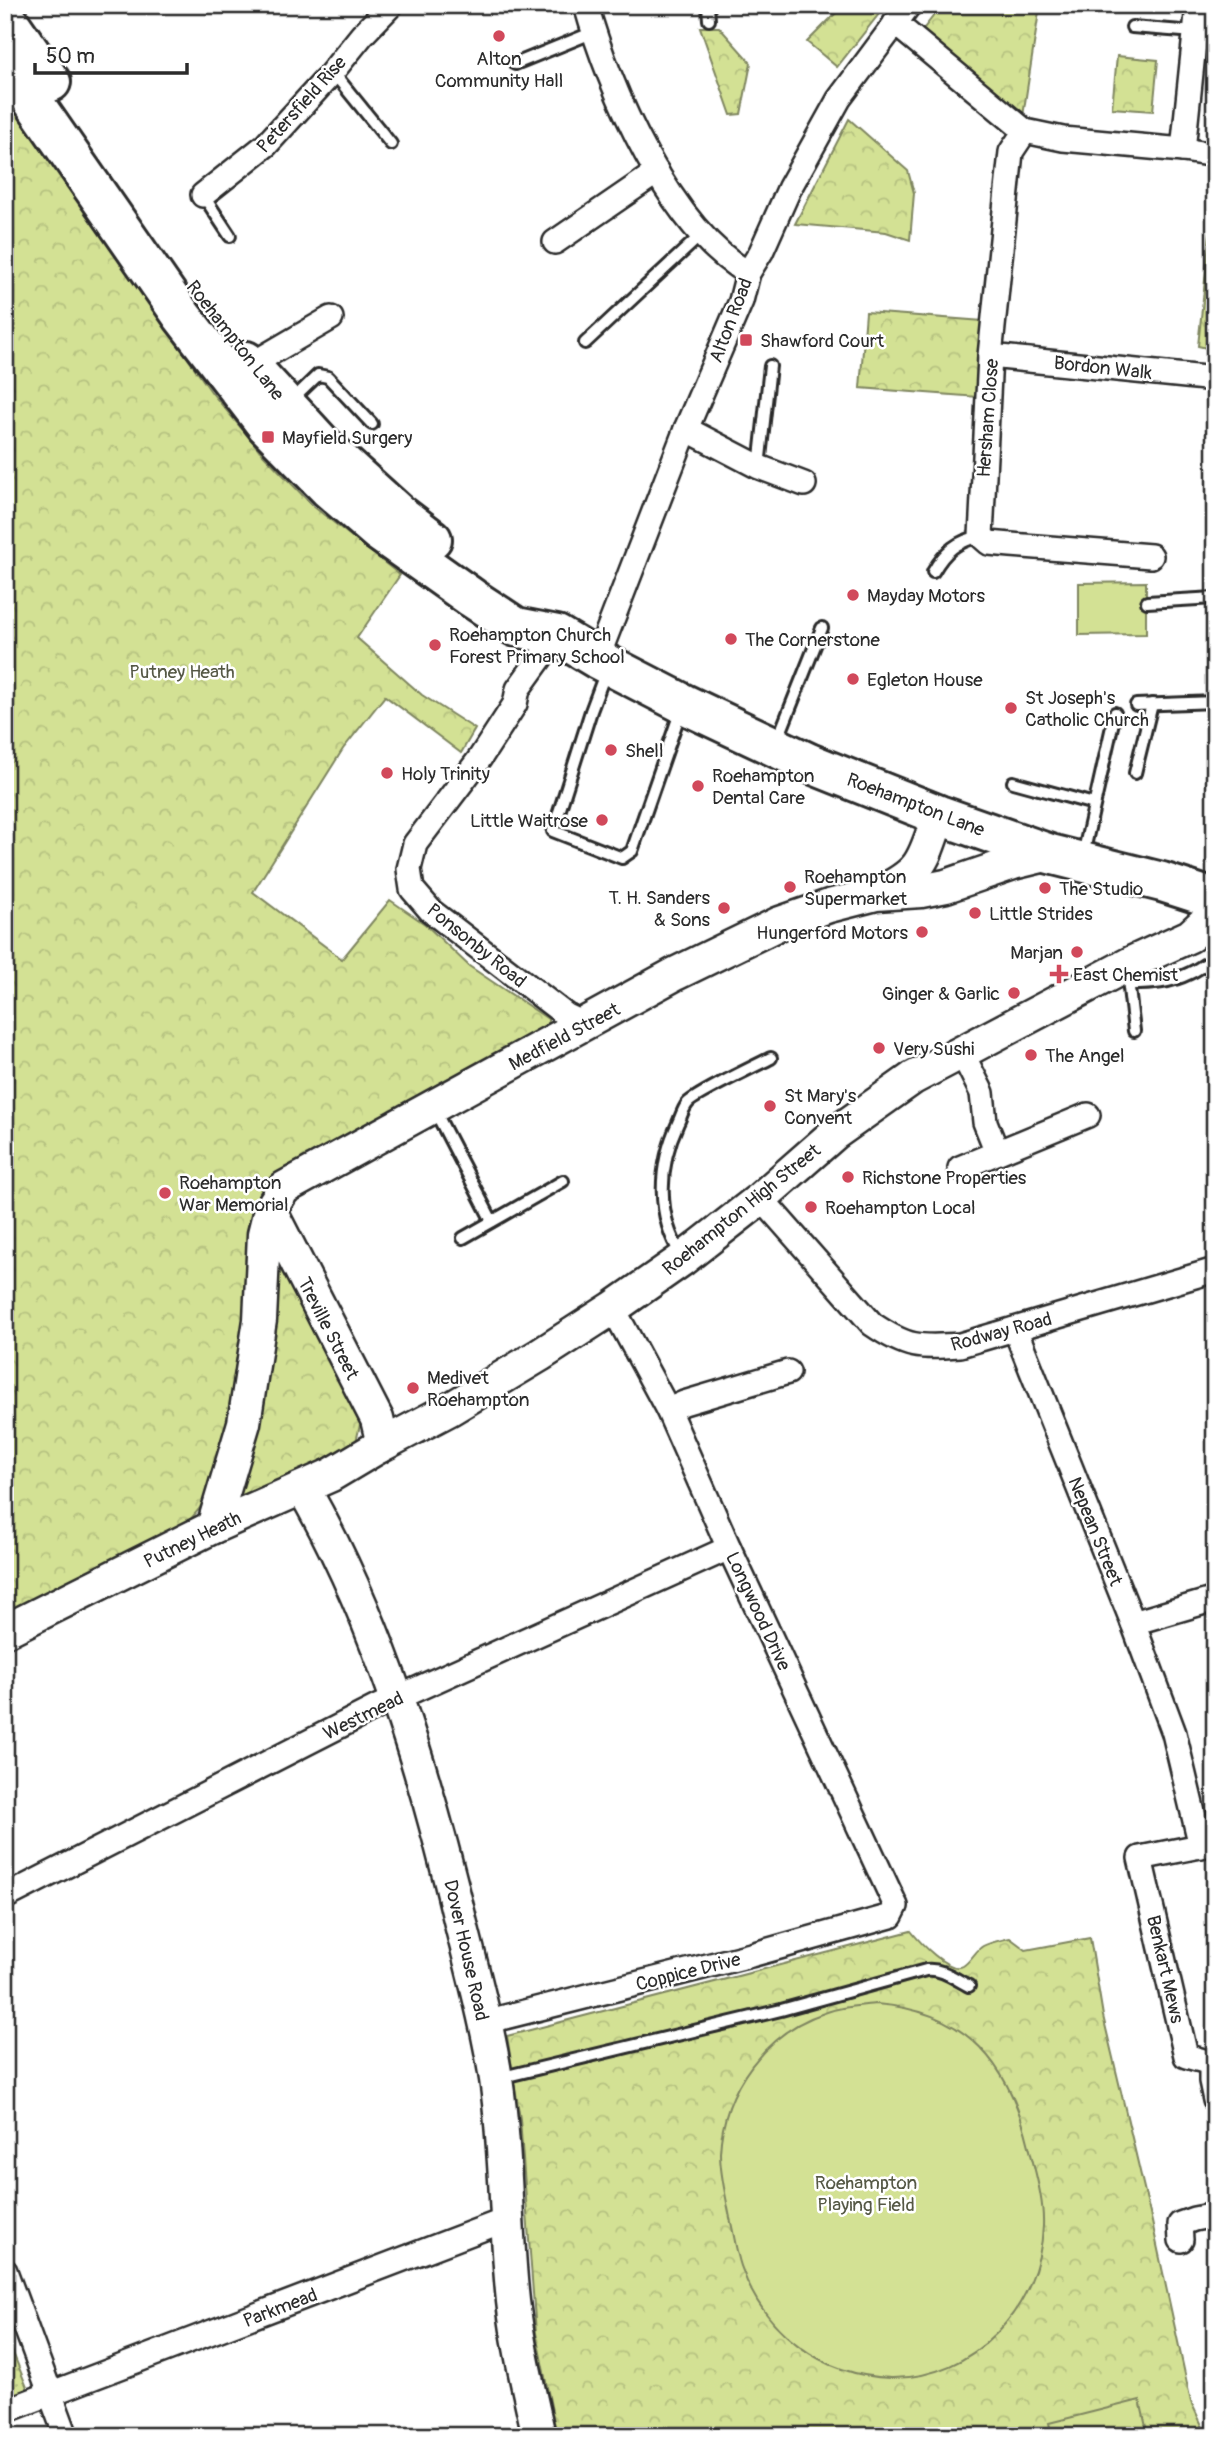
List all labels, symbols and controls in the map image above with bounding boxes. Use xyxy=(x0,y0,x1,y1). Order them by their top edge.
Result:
marker: Alton Community Hall xyxy=(491,28,507,44)
scale bar xyxy=(35,32,187,76)
text: 50 m xyxy=(46,43,95,70)
place label: Alton Community Hall xyxy=(435,47,563,93)
street label: Petersfield Rise xyxy=(252,51,352,158)
street label: Alton Road xyxy=(704,275,758,366)
street label: Roehampton Lane xyxy=(181,276,290,406)
place label: Shawford Court xyxy=(760,329,885,353)
marker: Shawford Court xyxy=(738,332,754,348)
street label: Bordon Walk xyxy=(1053,351,1153,385)
street label: Hersham Close xyxy=(972,357,1004,478)
place label: Mayfield Surgery xyxy=(282,426,412,450)
marker: Mayfield Surgery xyxy=(260,429,276,445)
place label: Mayday Motors xyxy=(867,584,986,608)
marker: Mayday Motors xyxy=(845,587,861,603)
place label: Roehampton Church Forest Primary School xyxy=(449,623,625,669)
place label: The Cornerstone xyxy=(745,628,880,652)
marker: The Cornerstone xyxy=(723,631,739,647)
marker: Roehampton Church Forest Primary School xyxy=(427,637,443,653)
park label: Putney Heath xyxy=(129,660,235,684)
place label: Egleton House xyxy=(867,668,983,692)
marker: Egleton House xyxy=(845,671,861,687)
place label: St Joseph's Catholic Church xyxy=(1025,686,1149,732)
marker: St Joseph's Catholic Church xyxy=(1003,700,1019,716)
place label: Shell xyxy=(625,739,663,763)
marker: Shell xyxy=(603,742,619,758)
place label: Holy Trinity xyxy=(401,762,490,786)
place label: Roehampton Dental Care xyxy=(712,764,815,810)
marker: Holy Trinity xyxy=(379,765,395,781)
street label: Roehampton Lane xyxy=(843,768,989,842)
marker: Roehampton Dental Care xyxy=(690,778,706,794)
place label: Little Waitrose xyxy=(470,809,589,833)
marker: Little Waitrose xyxy=(594,812,610,828)
place label: Roehampton Supermarket xyxy=(804,865,908,911)
place label: The Studio xyxy=(1059,877,1143,901)
marker: Roehampton Supermarket xyxy=(782,879,798,895)
marker: The Studio xyxy=(1037,880,1053,896)
place label: T. H. Sanders & Sons xyxy=(609,886,711,932)
street label: Ponsonby Road xyxy=(422,898,531,993)
marker: T. H. Sanders & Sons xyxy=(716,900,732,916)
place label: Little Strides xyxy=(989,902,1093,926)
marker: Little Strides xyxy=(967,905,983,921)
place label: Hungerford Motors xyxy=(756,921,908,945)
marker: Hungerford Motors xyxy=(914,924,930,940)
place label: Marjan xyxy=(1010,941,1063,965)
marker: Marjan xyxy=(1069,944,1085,960)
place label: East Chemist xyxy=(1073,963,1179,987)
marker: East Chemist xyxy=(1051,966,1067,982)
place label: Ginger & Garlic xyxy=(882,982,1000,1006)
marker: Ginger & Garlic xyxy=(1006,985,1022,1001)
street label: Medfield Street xyxy=(505,997,624,1076)
place label: Very Sushi xyxy=(893,1037,974,1061)
marker: Very Sushi xyxy=(871,1040,887,1056)
place label: The Angel xyxy=(1045,1044,1124,1068)
marker: The Angel xyxy=(1023,1047,1039,1063)
place label: St Mary's Convent xyxy=(784,1084,857,1130)
marker: St Mary's Convent xyxy=(762,1098,778,1114)
street label: Roehampton High Street xyxy=(658,1138,826,1281)
place label: Richstone Properties xyxy=(862,1166,1027,1190)
marker: Richstone Properties xyxy=(840,1169,856,1185)
place label: Roehampton War Memorial xyxy=(179,1171,288,1217)
marker: Roehampton War Memorial xyxy=(157,1185,173,1201)
place label: Roehampton Local xyxy=(825,1196,976,1220)
marker: Roehampton Local xyxy=(803,1199,819,1215)
street label: Treville Street xyxy=(292,1273,364,1384)
street label: Rodway Road xyxy=(948,1307,1054,1357)
place label: Medivet Roehampton xyxy=(427,1366,530,1412)
marker: Medivet Roehampton xyxy=(405,1380,421,1396)
street label: Nepean Street xyxy=(1062,1473,1128,1590)
street label: Putney Heath xyxy=(140,1506,245,1574)
street label: Longwood Drive xyxy=(720,1548,796,1675)
street label: Westmead xyxy=(319,1686,407,1746)
street label: Dover House Road xyxy=(438,1877,494,2023)
street label: Benkart Mews xyxy=(1141,1913,1189,2026)
street label: Coppice Drive xyxy=(633,1947,744,1997)
park label: Roehampton Playing Field xyxy=(815,2171,917,2217)
street label: Parkmead xyxy=(240,2283,321,2333)

